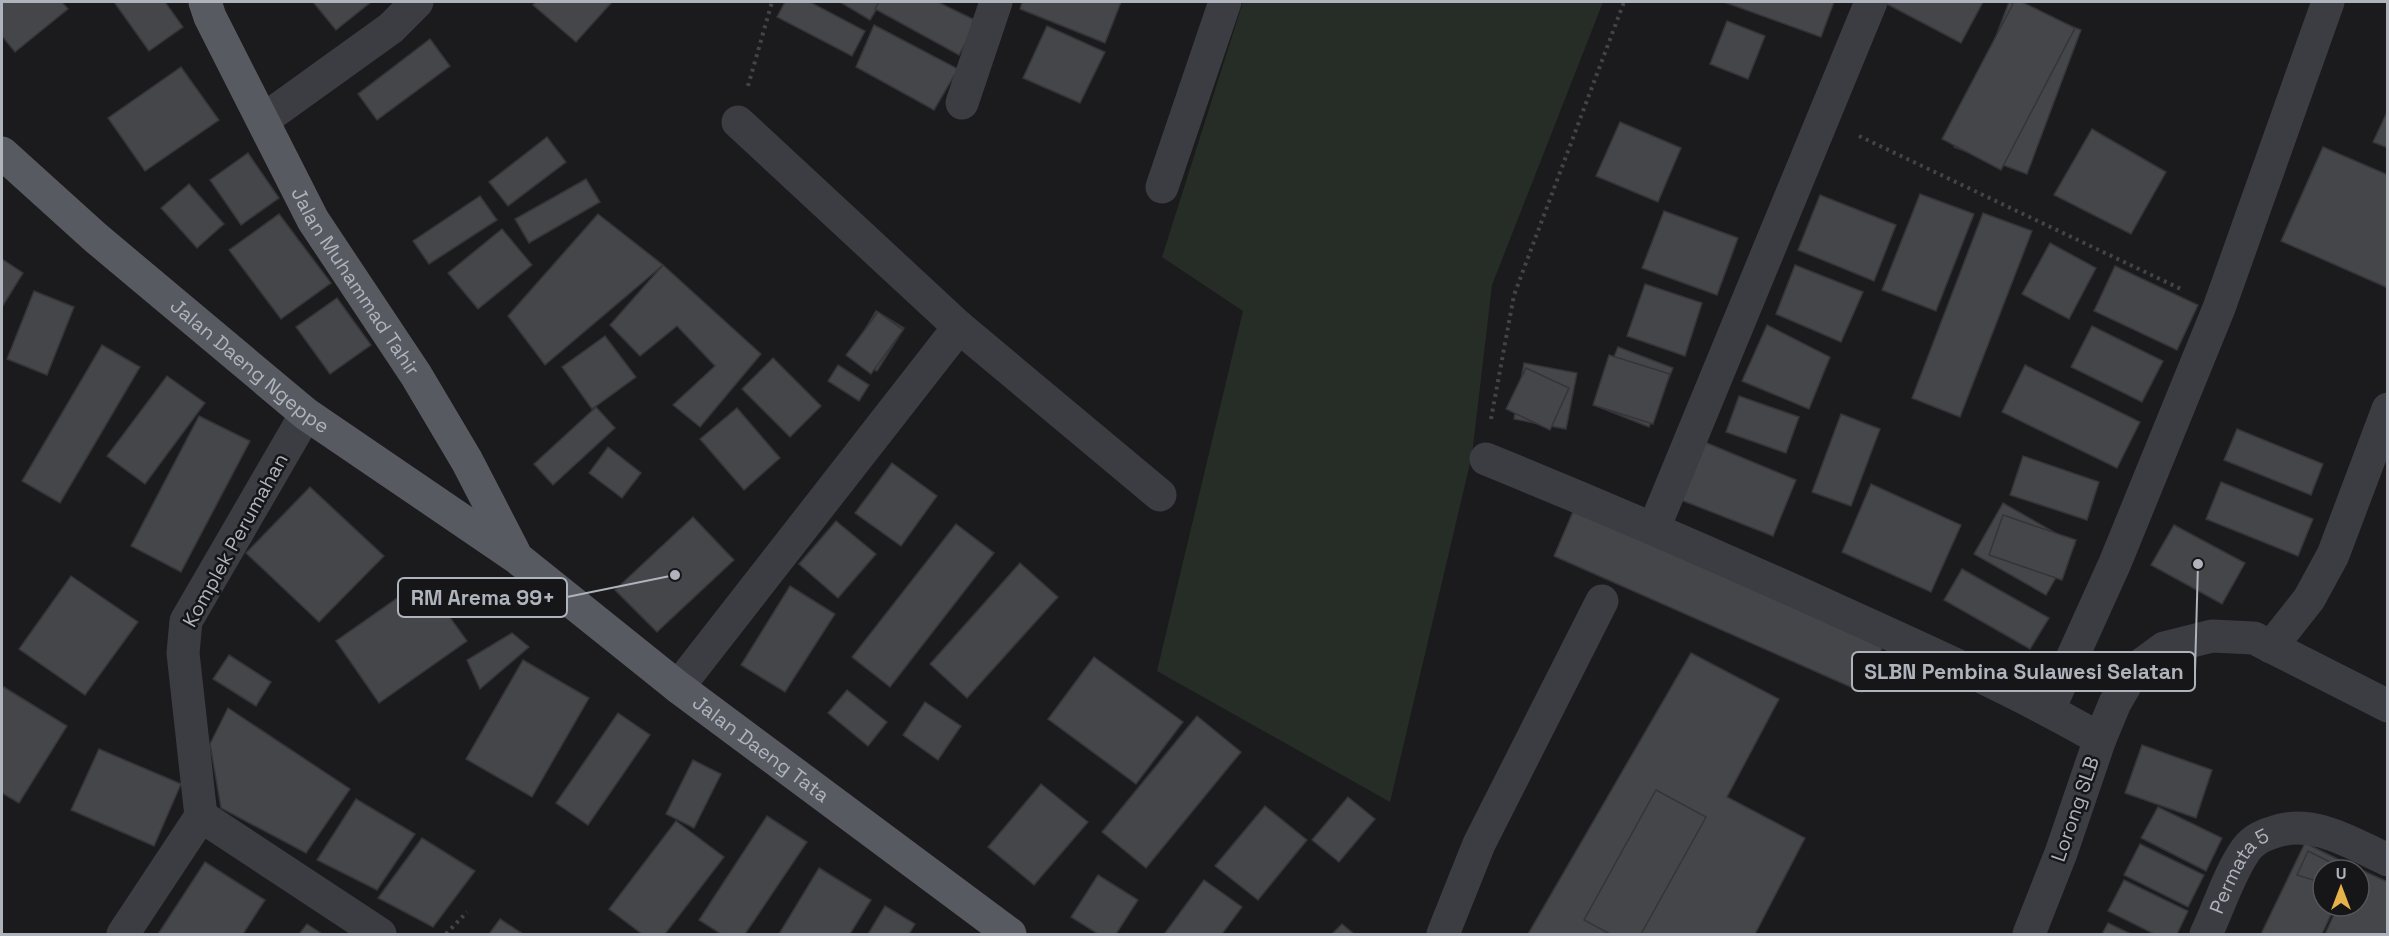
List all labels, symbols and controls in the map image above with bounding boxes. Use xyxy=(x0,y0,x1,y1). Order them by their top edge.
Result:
street label: Jalan Muhammad Tahir xyxy=(285,183,426,381)
street label: Jalan Daeng Ngeppe xyxy=(165,293,335,439)
street label: Komplek Perumahan xyxy=(176,448,294,632)
callout: RM Arema 99+ xyxy=(398,578,567,617)
text: RM Arema 99+ xyxy=(411,584,555,611)
callout: SLBN Pembina Sulawesi Selatan xyxy=(1852,652,2195,691)
text: SLBN Pembina Sulawesi Selatan xyxy=(1864,658,2184,685)
street label: Jalan Daeng Tata xyxy=(687,689,835,808)
street label: Lorong SLB xyxy=(2045,753,2105,865)
street label: Permata 5 xyxy=(2203,822,2273,917)
north arrow xyxy=(2311,858,2371,918)
text: U xyxy=(2336,863,2346,884)

